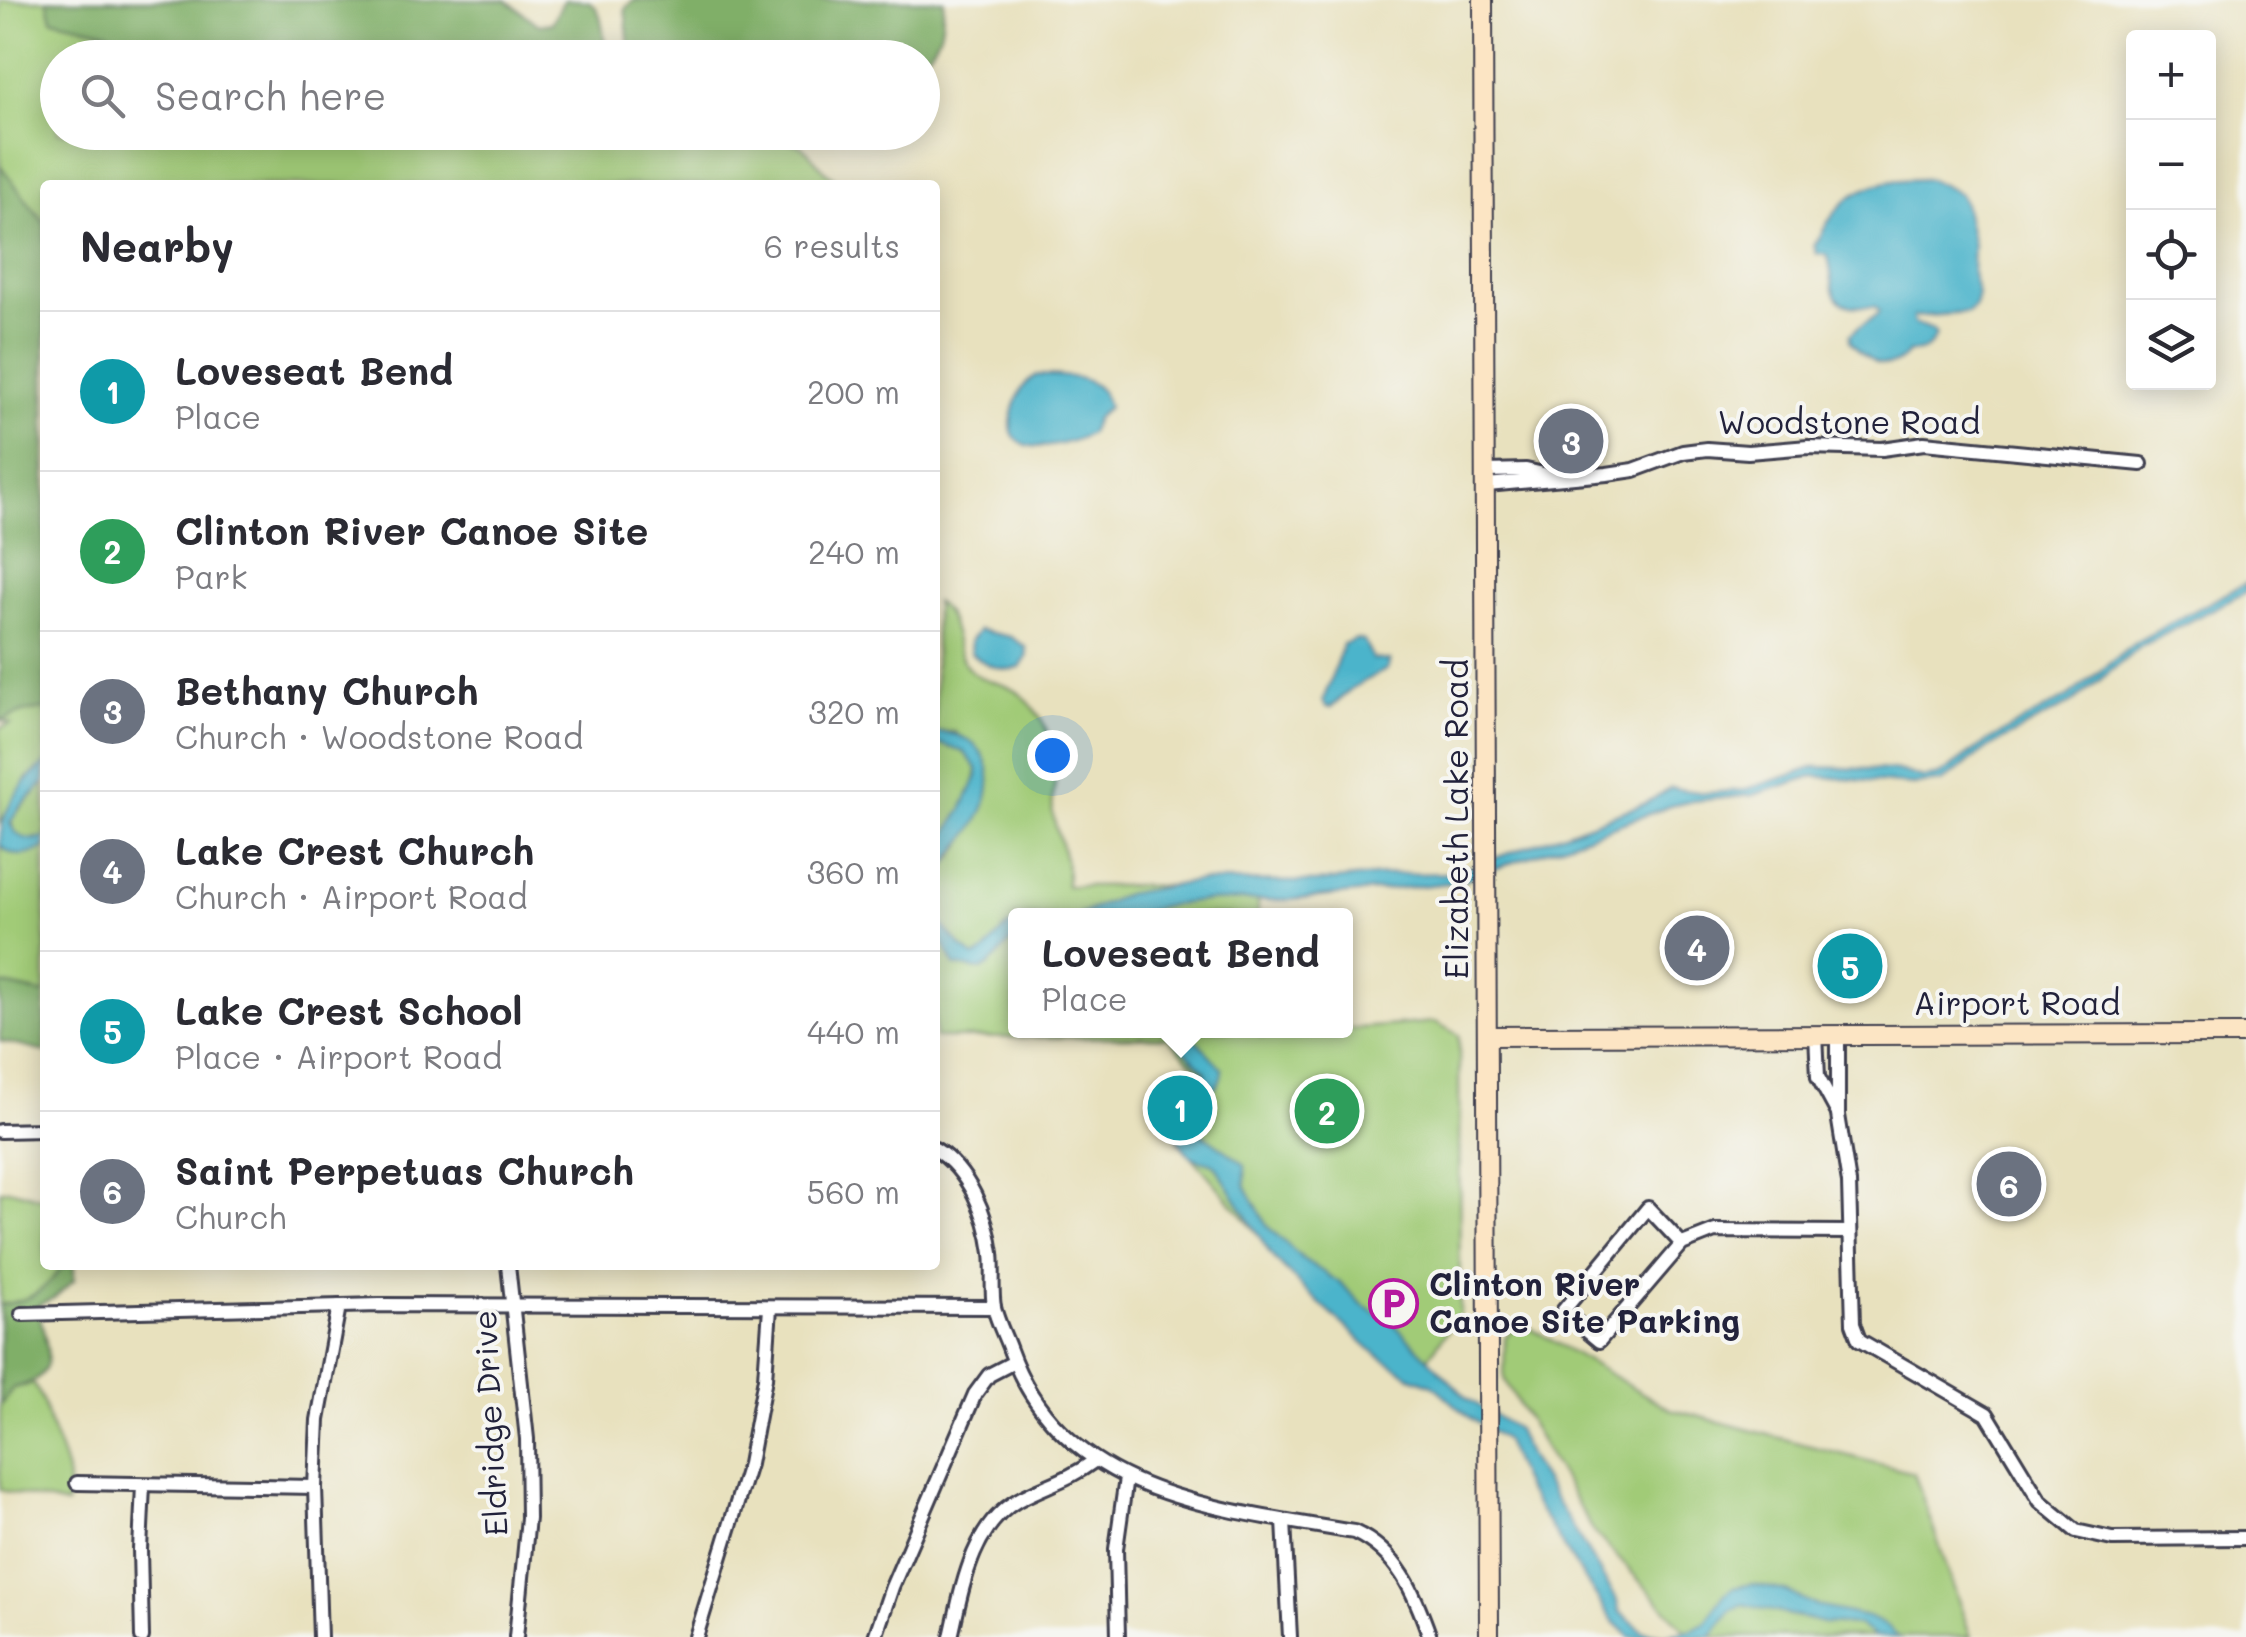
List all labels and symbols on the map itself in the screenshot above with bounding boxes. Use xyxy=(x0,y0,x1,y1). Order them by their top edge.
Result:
street label: Woodstone Road xyxy=(1718,400,1980,442)
pin: 3 xyxy=(1538,404,1604,478)
street label: Elizabeth Lake Road xyxy=(1434,659,1476,979)
your location xyxy=(1027,730,1078,781)
pin: 4 xyxy=(1664,910,1730,986)
pin: 5 xyxy=(1818,928,1882,1004)
street label: Airport Road xyxy=(1914,981,2120,1023)
pin: 1 xyxy=(1148,1070,1212,1146)
pin: 2 xyxy=(1294,1074,1360,1148)
pin: 6 xyxy=(1976,1146,2042,1222)
place label: Clinton River Canoe Site Parking xyxy=(1429,1262,1740,1341)
parking icon: Clinton River Canoe Site Parking xyxy=(1368,1277,1420,1329)
street label: Eldridge Drive xyxy=(462,1309,516,1537)

